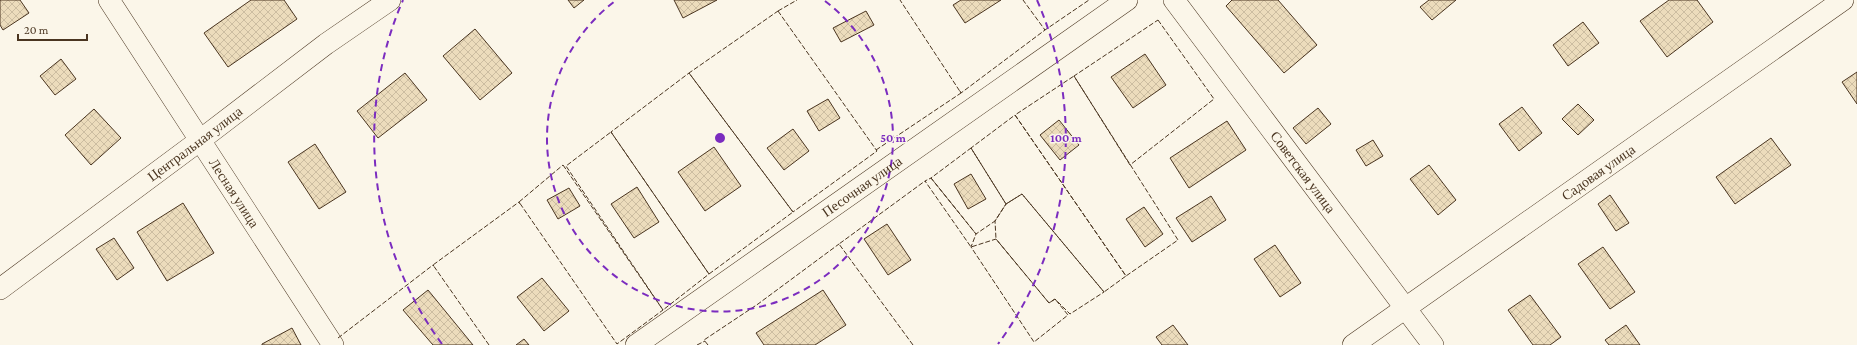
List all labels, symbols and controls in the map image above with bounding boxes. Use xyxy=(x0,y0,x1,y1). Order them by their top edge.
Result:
scale bar xyxy=(18,16,87,42)
text: 20 m xyxy=(24,23,49,37)
street label: Центральная улица xyxy=(144,103,246,185)
street label: Советская улица xyxy=(1267,128,1339,217)
centre of rings xyxy=(713,131,727,145)
text: 50 m xyxy=(880,131,907,145)
text: 100 m xyxy=(1050,131,1083,145)
street label: Садовая улица xyxy=(1559,141,1639,204)
street label: Песочная улица xyxy=(819,152,906,220)
street label: Лесная улица xyxy=(206,155,263,231)

